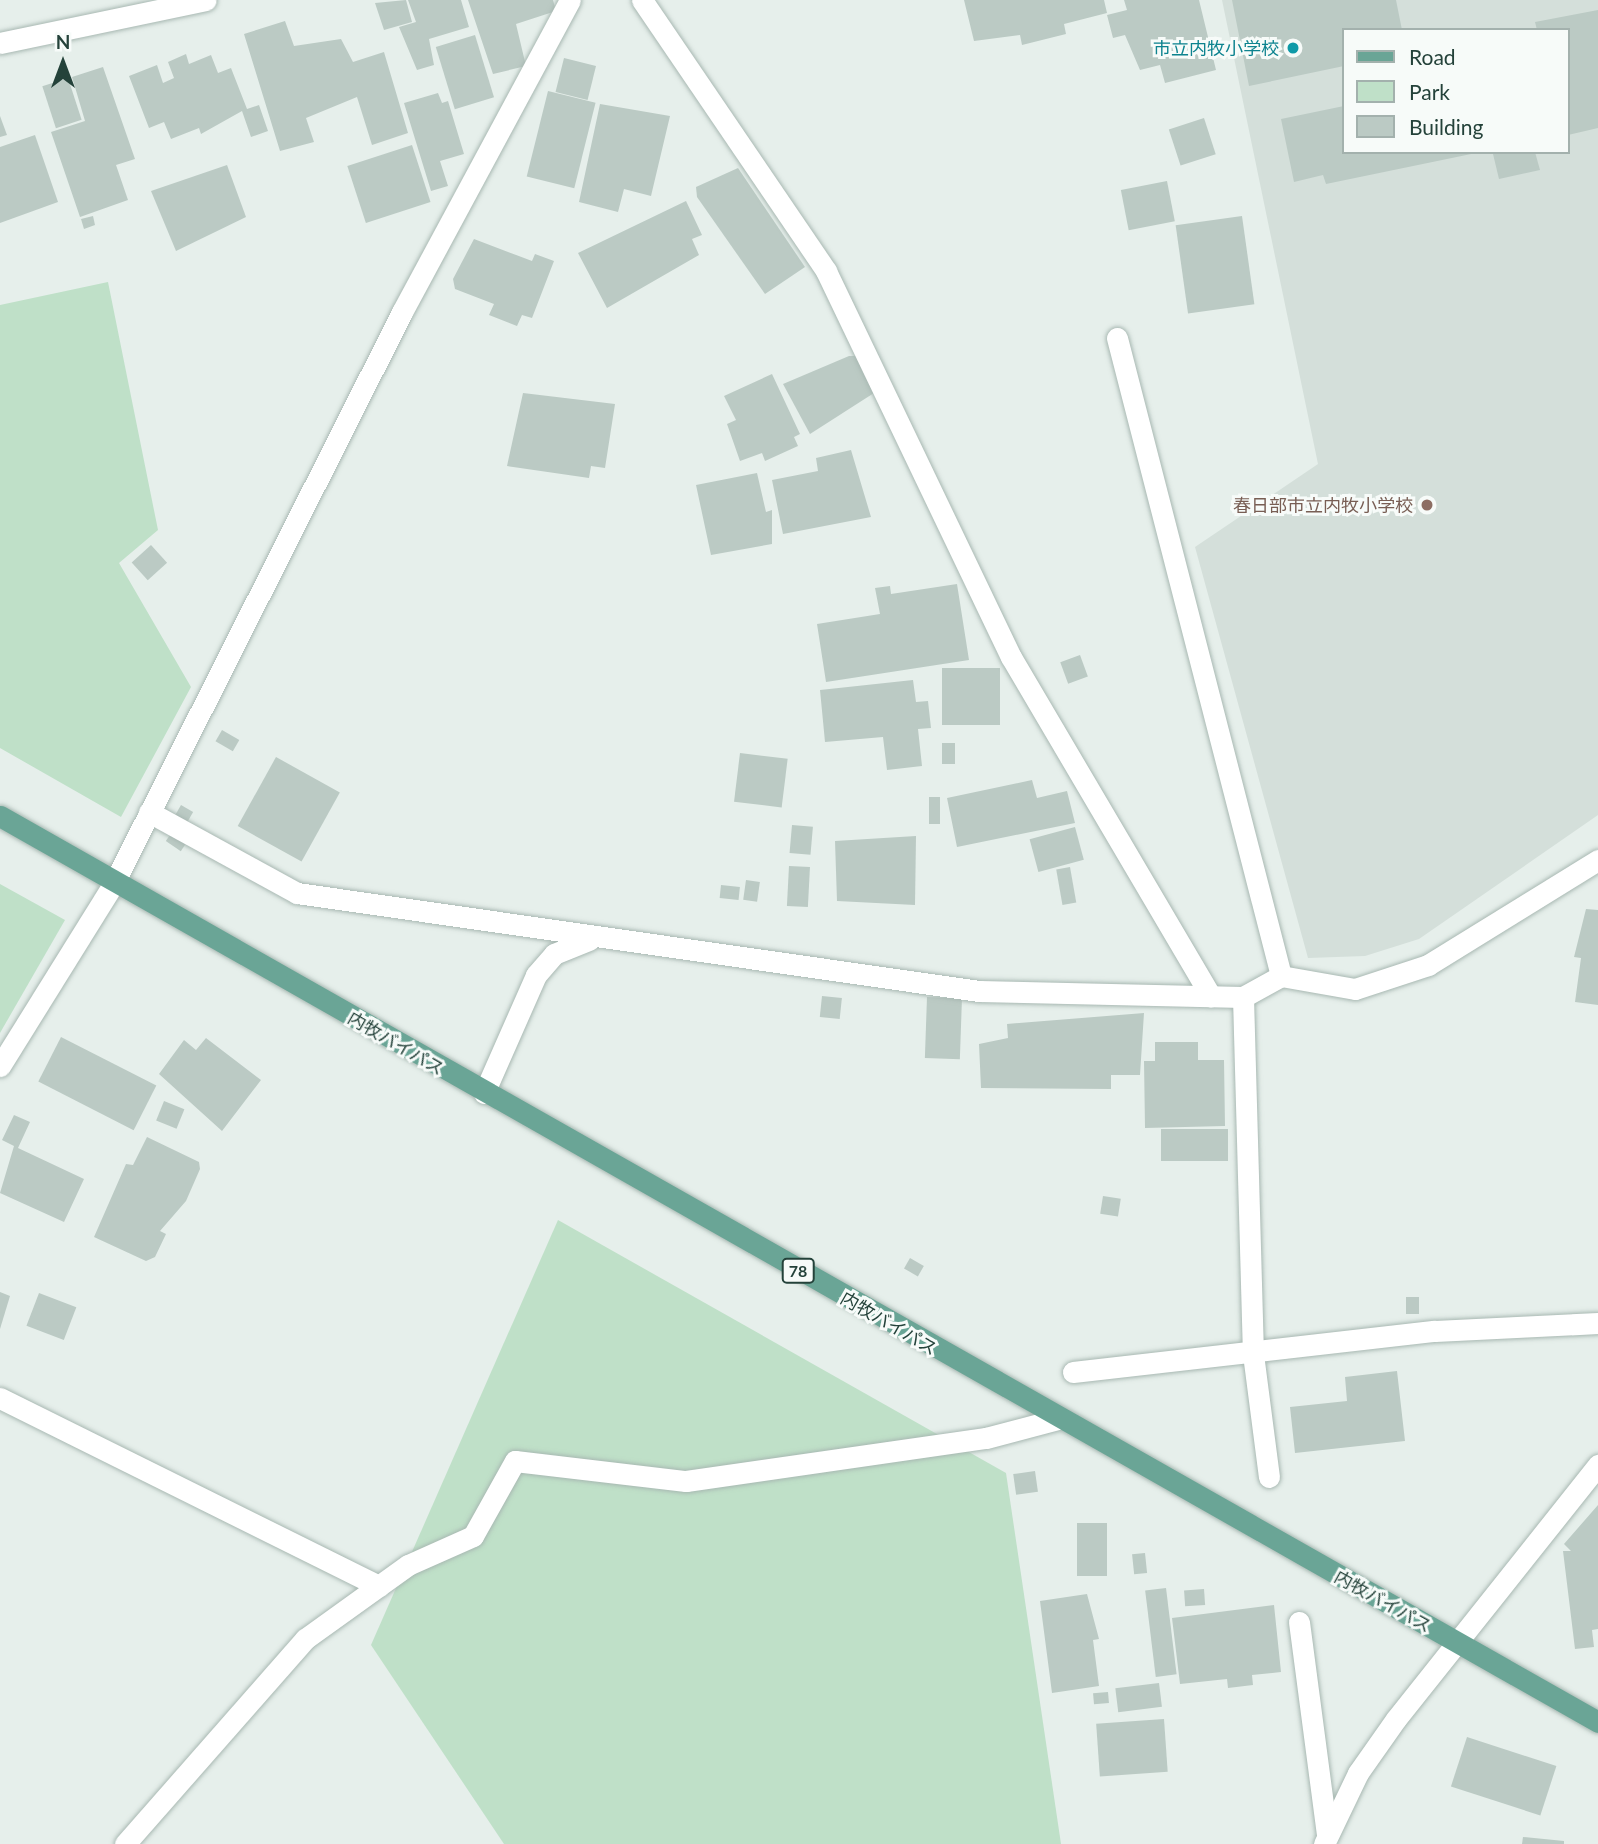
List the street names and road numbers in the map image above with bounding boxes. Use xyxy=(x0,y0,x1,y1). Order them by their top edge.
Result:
street label: 内牧バイパス xyxy=(344,1007,448,1079)
road number: 78 xyxy=(780,1259,816,1284)
street label: 内牧バイパス xyxy=(837,1287,941,1359)
street label: 内牧バイパス xyxy=(1331,1565,1435,1637)

